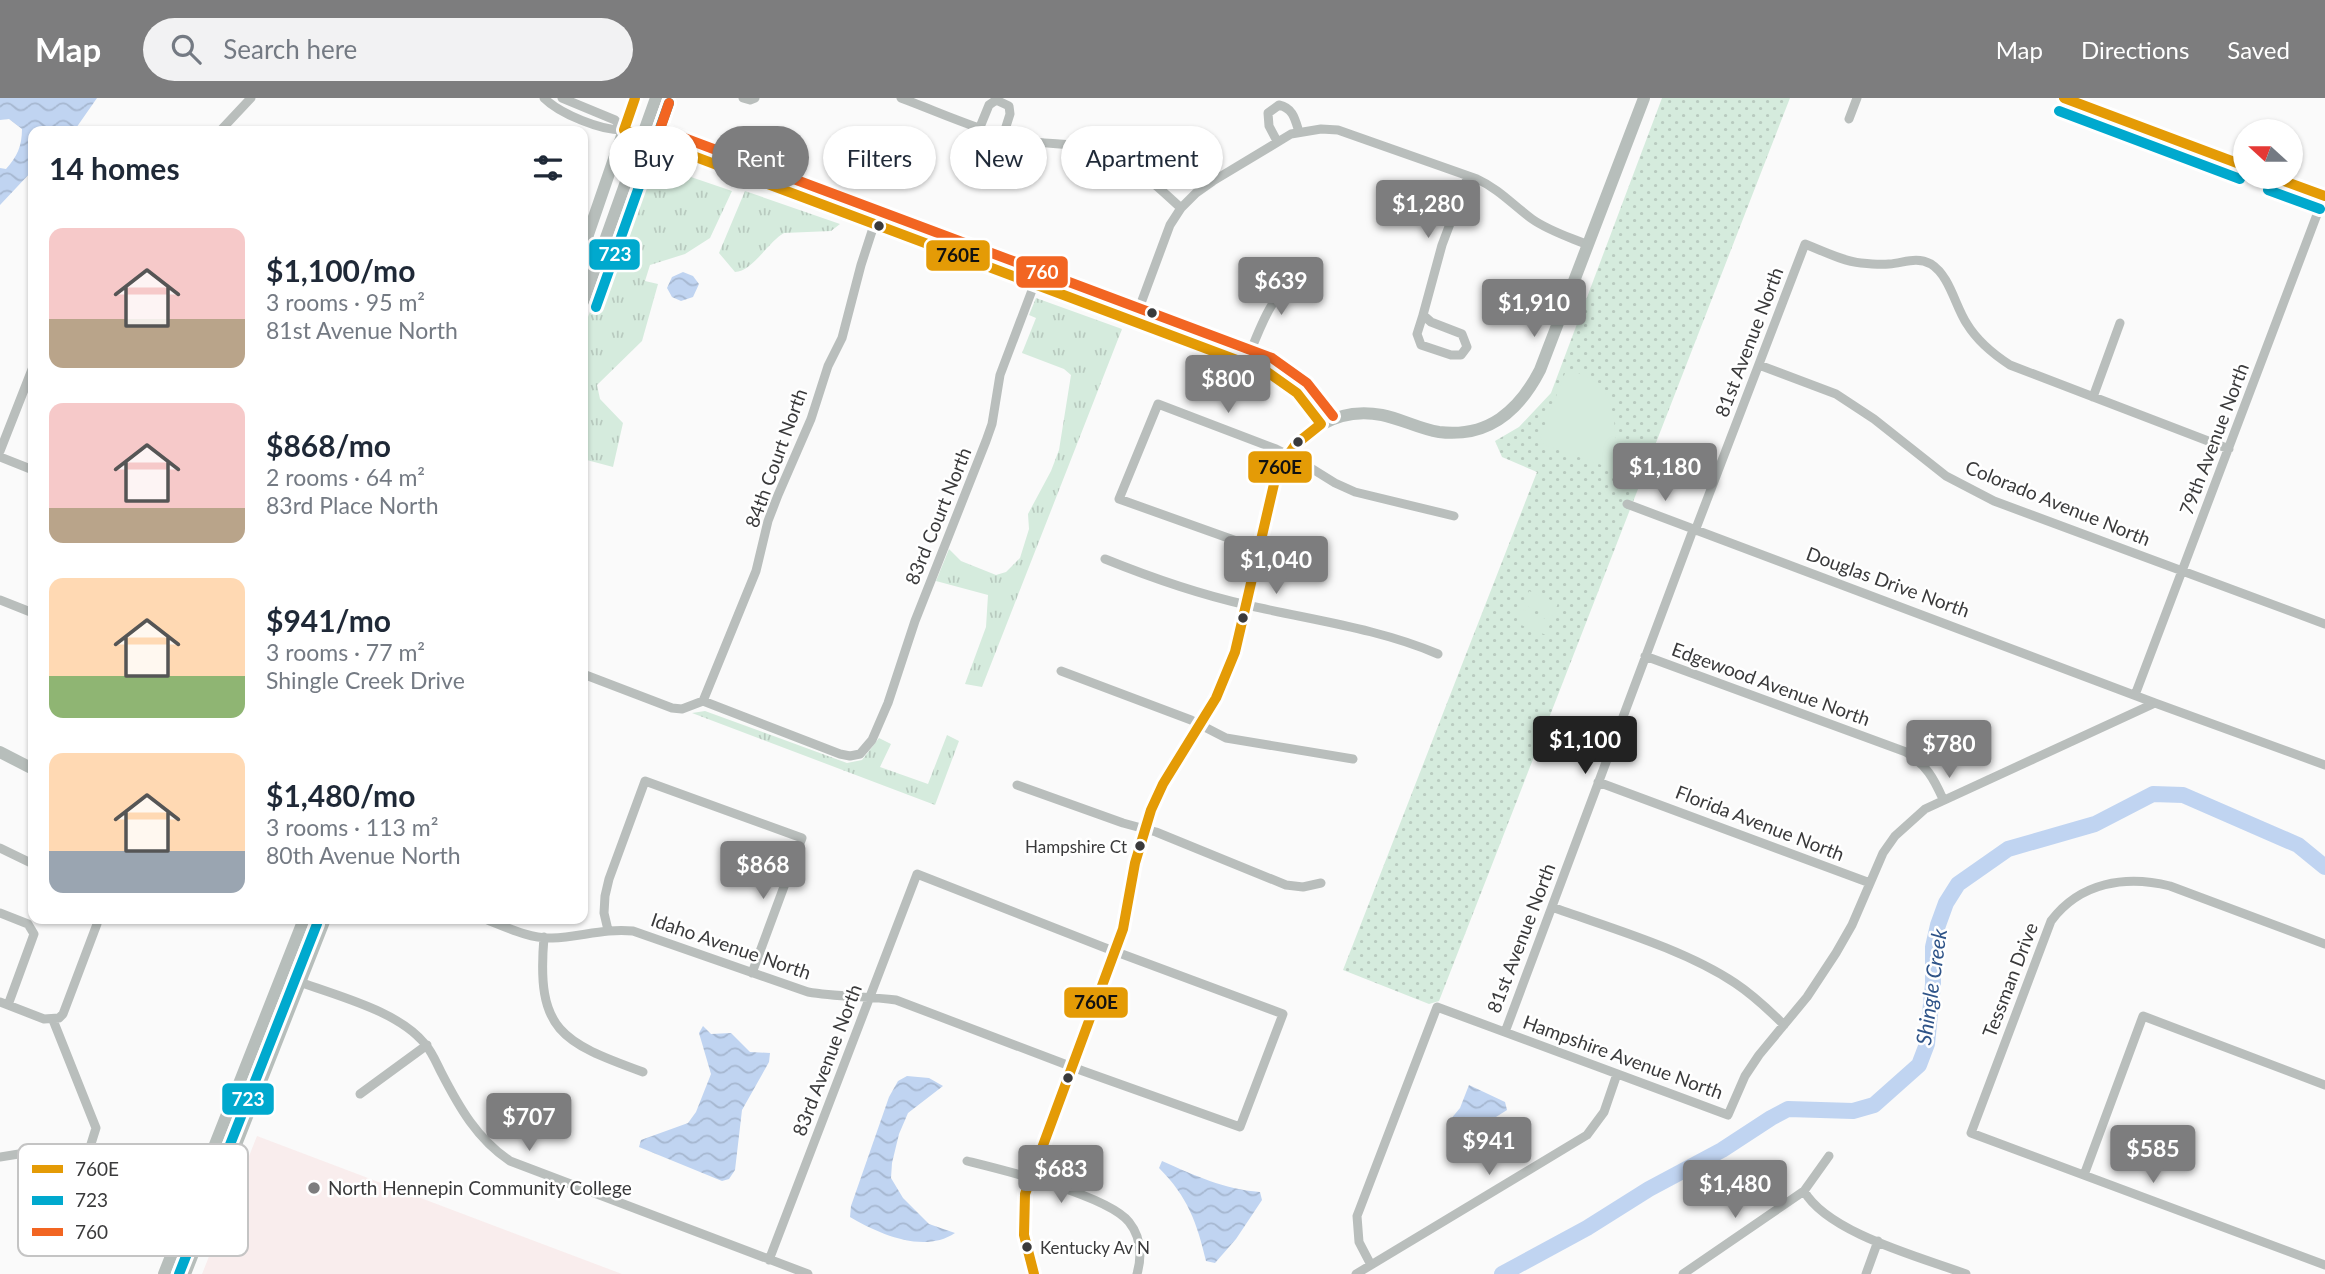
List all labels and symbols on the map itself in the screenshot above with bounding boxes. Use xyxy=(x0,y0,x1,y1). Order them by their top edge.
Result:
north arrow xyxy=(2233,119,2303,189)
pin: $1,280 xyxy=(1371,180,1485,240)
unlabelled marker xyxy=(872,219,886,233)
line badge: 723 xyxy=(588,238,641,271)
line badge: 760E xyxy=(925,239,991,272)
text: 723 xyxy=(598,242,632,265)
text: 760E xyxy=(936,243,980,266)
line badge: 760 xyxy=(1015,255,1069,289)
pin: $639 xyxy=(1240,258,1322,317)
text: 760 xyxy=(1025,260,1059,283)
street label: 81st Avenue North xyxy=(1709,264,1788,420)
pin: $1,910 xyxy=(1477,280,1591,339)
unlabelled marker xyxy=(1145,306,1159,320)
pin: $800 xyxy=(1187,356,1269,415)
street label: 79th Avenue North xyxy=(2174,360,2253,518)
street label: 84th Court North xyxy=(740,385,811,530)
unlabelled marker xyxy=(1291,435,1305,449)
street label: 83rd Court North xyxy=(900,444,976,588)
pin: $1,180 xyxy=(1608,444,1722,503)
line badge: 760E xyxy=(1247,450,1313,484)
text: 760E xyxy=(1258,455,1302,478)
street label: Colorado Avenue North xyxy=(1962,455,2154,550)
pin: $1,040 xyxy=(1219,536,1333,596)
street label: Douglas Drive North xyxy=(1803,541,1973,622)
unlabelled marker xyxy=(1236,611,1250,625)
street label: Edgewood Avenue North xyxy=(1669,637,1873,730)
pin: $1,100 xyxy=(1528,716,1642,776)
pin: $780 xyxy=(1908,720,1990,780)
street label: Florida Avenue North xyxy=(1673,780,1848,865)
place label: Hampshire Ct xyxy=(1025,836,1127,857)
marker: Hampshire Ct xyxy=(1133,839,1147,853)
pin: $868 xyxy=(722,842,804,901)
street label: 81st Avenue North xyxy=(1481,860,1560,1016)
street label: Idaho Avenue North xyxy=(648,907,814,984)
street label: Tessman Drive xyxy=(1977,919,2042,1041)
water label: Shingle Creek xyxy=(1910,926,1951,1047)
street label: 83rd Avenue North xyxy=(787,981,866,1139)
line badge: 760E xyxy=(1063,986,1129,1019)
text: 760E xyxy=(1074,990,1118,1013)
street label: Hampshire Avenue North xyxy=(1520,1010,1726,1103)
unlabelled marker xyxy=(1061,1071,1075,1085)
line badge: 723 xyxy=(221,1082,275,1116)
text: 723 xyxy=(231,1087,265,1110)
pin: $707 xyxy=(488,1094,570,1153)
pin: $941 xyxy=(1448,1118,1530,1177)
pin: $585 xyxy=(2112,1126,2194,1185)
legend xyxy=(18,1144,248,1256)
pin: $683 xyxy=(1020,1146,1102,1205)
text: 760E xyxy=(75,1157,119,1180)
pin: $1,480 xyxy=(1678,1160,1792,1220)
place label: North Hennepin Community College xyxy=(328,1176,632,1199)
marker: North Hennepin Community College xyxy=(306,1180,322,1196)
text: 723 xyxy=(75,1188,108,1211)
text: 760 xyxy=(75,1220,108,1243)
place label: Kentucky Av N xyxy=(1040,1237,1150,1258)
marker: Kentucky Av N xyxy=(1020,1240,1034,1254)

